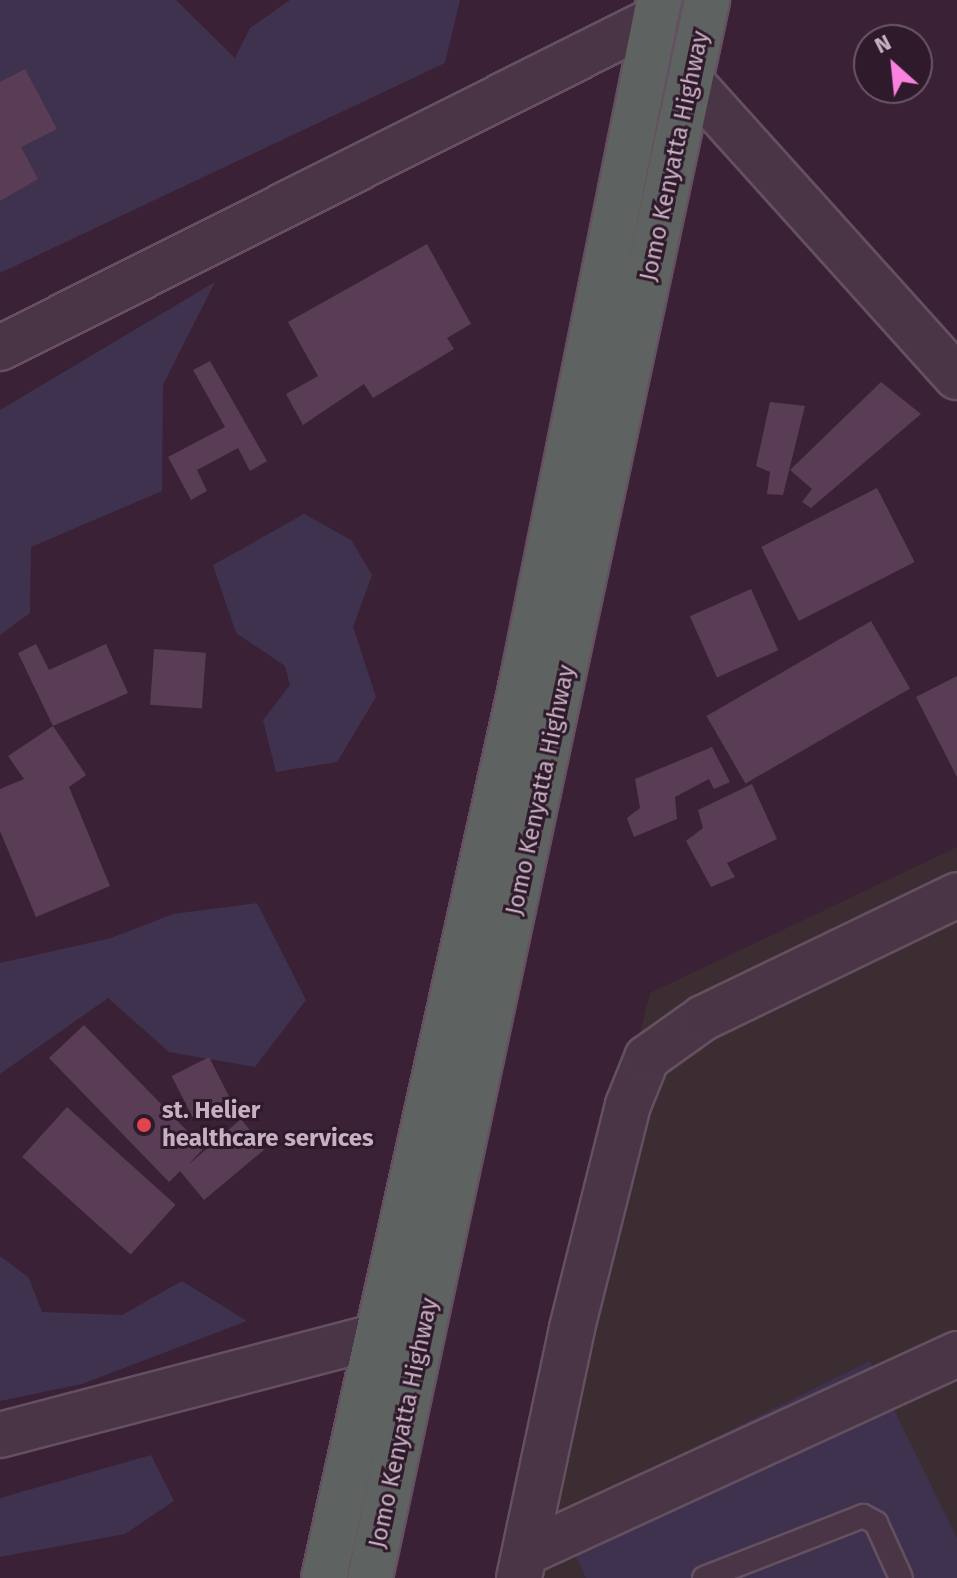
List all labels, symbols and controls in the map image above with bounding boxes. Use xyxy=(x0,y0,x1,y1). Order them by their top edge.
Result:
north arrow xyxy=(853,24,933,104)
street label: Jomo Kenyatta Highway xyxy=(634,28,716,284)
text: N xyxy=(870,29,895,59)
street label: Jomo Kenyatta Highway xyxy=(500,662,582,918)
place label: st. Helier healthcare services xyxy=(162,1097,374,1153)
marker: st. Helier healthcare services xyxy=(133,1114,155,1136)
street label: Jomo Kenyatta Highway xyxy=(363,1295,445,1551)

